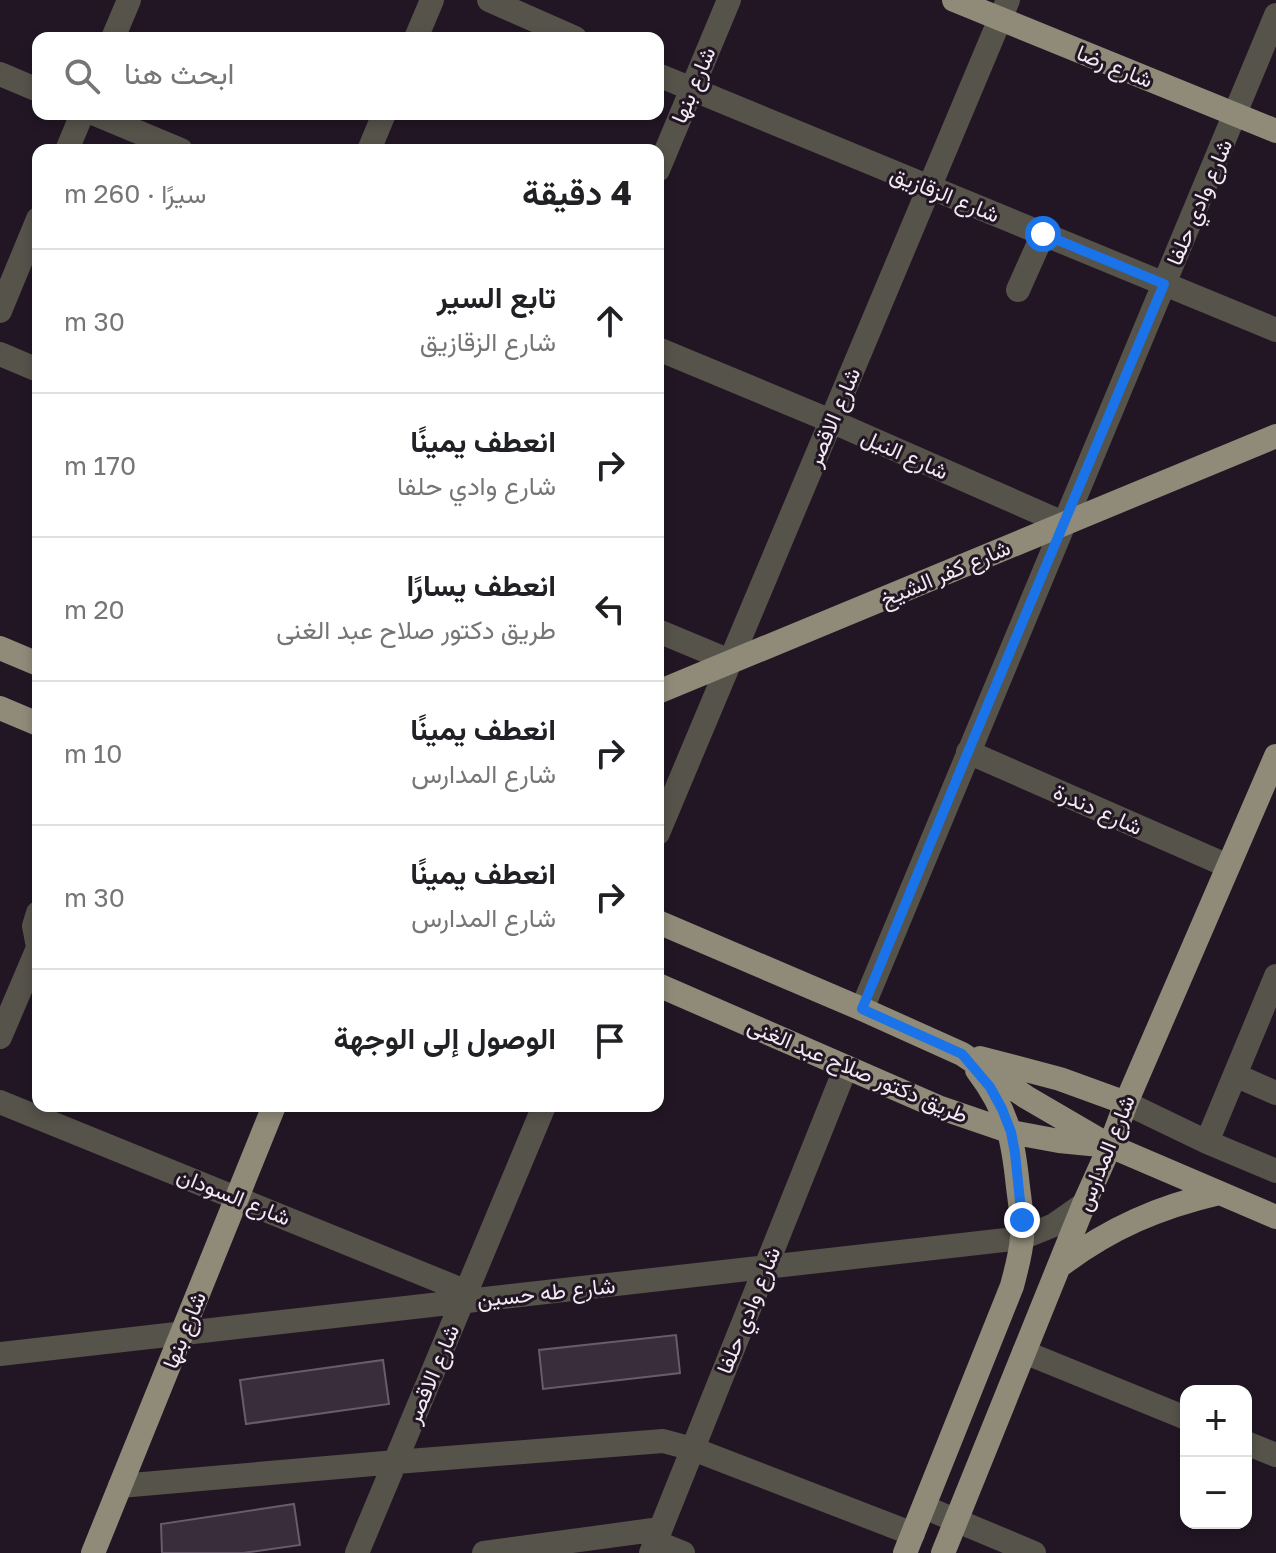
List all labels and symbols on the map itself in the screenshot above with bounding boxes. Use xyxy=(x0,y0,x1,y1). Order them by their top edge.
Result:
street label: شارع رضا xyxy=(1072,38,1157,95)
street label: شارع بنها xyxy=(664,43,723,128)
street label: شارع وادي حلفا xyxy=(1160,135,1243,271)
street label: شارع الزقازيق xyxy=(886,159,1004,230)
route start xyxy=(1025,216,1061,252)
street label: شارع الاقصر xyxy=(799,363,867,472)
street label: شارع النيل xyxy=(857,422,953,486)
street label: شارع كفر الشيخ xyxy=(876,533,1015,614)
street label: شارع دندرة xyxy=(1049,777,1147,842)
street label: طريق دكتور صلاح عبد الغنى xyxy=(743,1011,972,1130)
street label: شارع المدارس xyxy=(1069,1091,1142,1215)
street label: شارع السودان xyxy=(173,1161,295,1232)
route end xyxy=(1004,1202,1040,1238)
street label: شارع وادي حلفا xyxy=(710,1242,791,1380)
street label: شارع طه حسين xyxy=(475,1271,617,1314)
street label: شارع بنها xyxy=(156,1287,213,1373)
street label: شارع الاقصر xyxy=(398,1320,466,1429)

